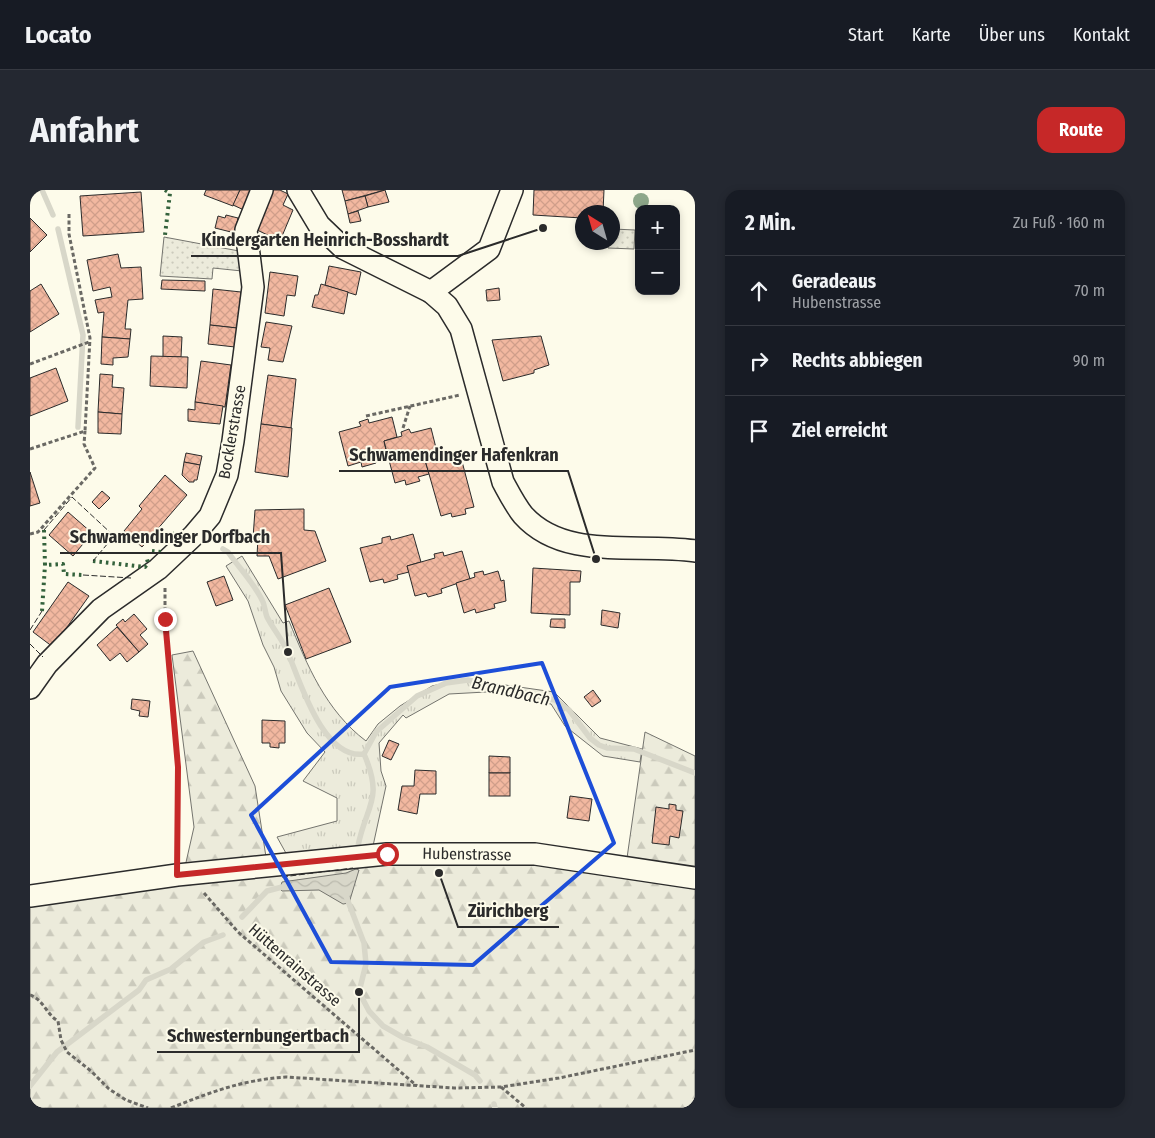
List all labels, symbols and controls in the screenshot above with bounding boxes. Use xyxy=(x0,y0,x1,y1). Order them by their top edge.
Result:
text: Locato xyxy=(25,21,91,49)
text: Start xyxy=(848,24,884,46)
text: Karte xyxy=(912,24,951,46)
text: Über uns xyxy=(979,24,1045,46)
text: Kontakt xyxy=(1073,24,1130,46)
button: Route xyxy=(1037,107,1125,153)
text: Anfahrt xyxy=(30,109,139,151)
north arrow xyxy=(575,205,620,250)
map controls xyxy=(635,205,680,295)
button: + xyxy=(635,205,680,250)
text: 2 Min. xyxy=(745,210,795,236)
text: Zu Fuß · 160 m xyxy=(1013,213,1105,232)
callout: Kindergarten Heinrich-Bosshardt xyxy=(191,223,458,256)
text: Kindergarten Heinrich-Bosshardt xyxy=(201,229,449,251)
button: − xyxy=(635,250,680,295)
text: Geradeaus xyxy=(792,270,876,293)
icon: ahead xyxy=(745,277,773,305)
text: 70 m xyxy=(1074,281,1105,300)
text: Hubenstrasse xyxy=(792,293,881,312)
icon: right xyxy=(745,347,773,375)
text: Rechts abbiegen xyxy=(792,349,922,372)
text: 90 m xyxy=(1073,351,1105,370)
street label: Bocklerstrasse xyxy=(214,383,250,481)
icon: arrive xyxy=(745,417,773,445)
text: Ziel erreicht xyxy=(792,419,888,442)
callout: Schwamendinger Hafenkran xyxy=(339,438,568,471)
text: Schwamendinger Hafenkran xyxy=(349,444,559,466)
callout: Schwamendinger Dorfbach xyxy=(60,520,281,553)
text: Schwamendinger Dorfbach xyxy=(70,526,270,548)
route end xyxy=(154,608,177,631)
water label: Brandbach xyxy=(470,671,552,711)
route start xyxy=(376,843,399,866)
street label: Hubenstrasse xyxy=(422,844,512,864)
callout: Zürichberg xyxy=(458,894,559,927)
text: Zürichberg xyxy=(468,900,548,922)
street label: Hüttenrainstrasse xyxy=(245,920,345,1010)
callout: Schwesternbungertbach xyxy=(157,1019,359,1052)
text: Schwesternbungertbach xyxy=(167,1025,349,1047)

